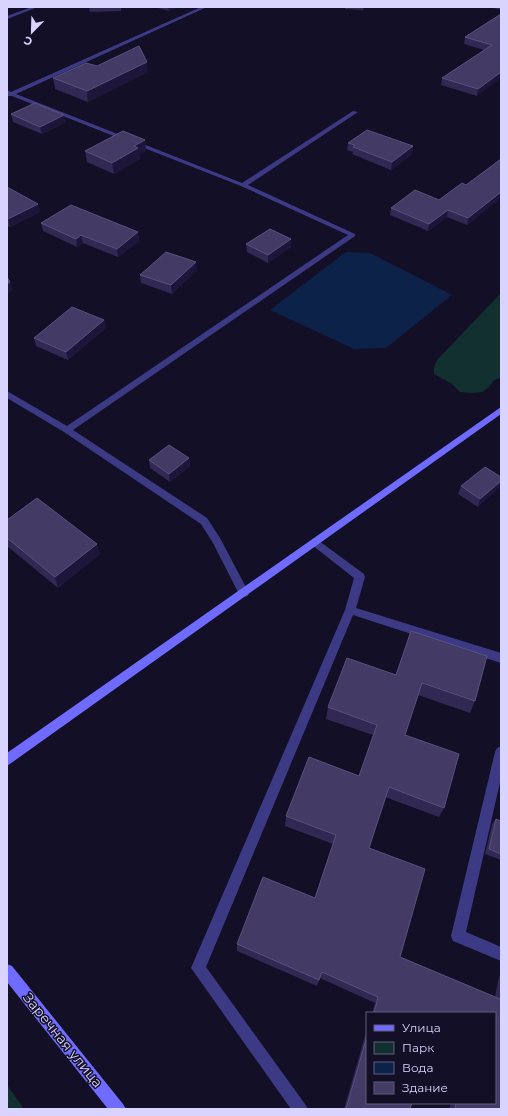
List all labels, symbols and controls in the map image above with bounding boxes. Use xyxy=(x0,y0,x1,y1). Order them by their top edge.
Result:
north arrow xyxy=(12,12,52,52)
text: С xyxy=(22,33,35,49)
street label: Заречная улица xyxy=(19,989,107,1091)
legend xyxy=(366,1012,496,1104)
text: Улица xyxy=(402,1020,441,1035)
text: Парк xyxy=(402,1040,434,1055)
text: Вода xyxy=(402,1060,433,1075)
text: Здание xyxy=(402,1080,448,1095)

